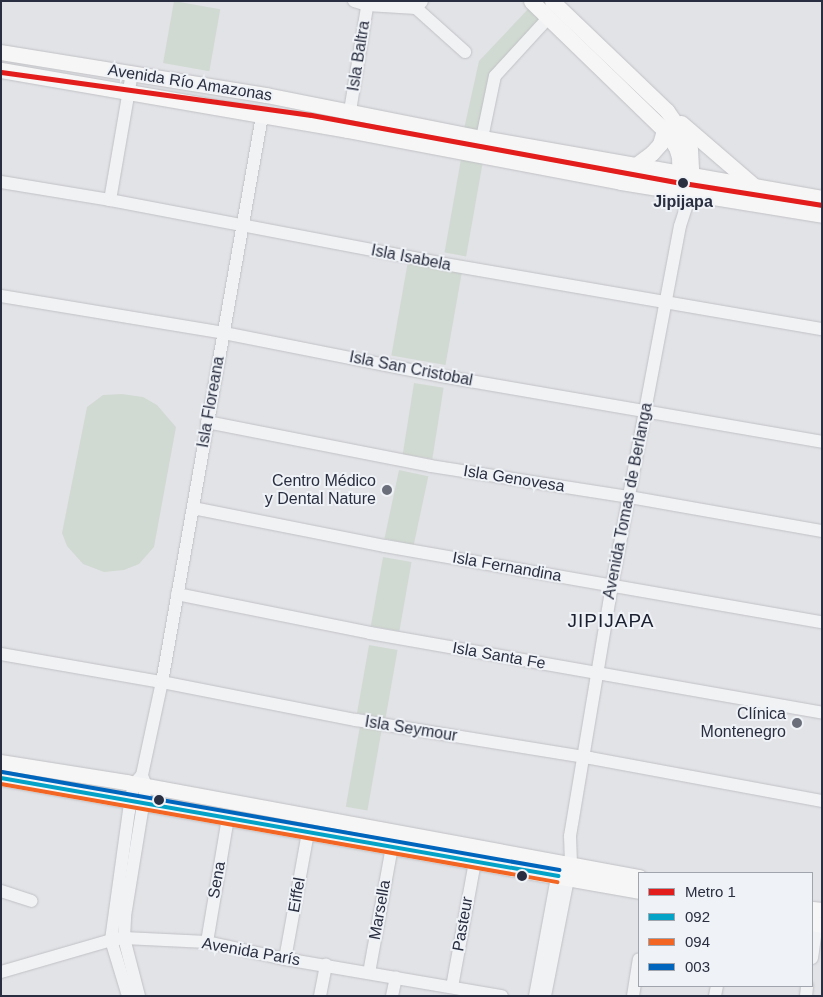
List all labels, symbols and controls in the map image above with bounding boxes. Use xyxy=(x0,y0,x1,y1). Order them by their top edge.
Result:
street label: Isla Baltra xyxy=(344,19,374,93)
street label: Avenida Río Amazonas xyxy=(106,60,274,106)
marker: Jipijapa xyxy=(676,176,690,190)
place label: Jipijapa xyxy=(653,192,713,212)
street label: Isla Isabela xyxy=(369,241,453,275)
street label: Isla San Cristobal xyxy=(348,348,474,390)
street label: Isla Floreana xyxy=(194,355,228,449)
street label: Avenida Tomas de Berlanga xyxy=(600,401,656,601)
street label: Isla Genovesa xyxy=(462,462,566,496)
place label: Centro Médico y Dental Nature xyxy=(265,471,376,509)
marker: Centro Médico y Dental Nature xyxy=(380,483,394,497)
street label: Isla Fernandina xyxy=(451,548,563,586)
district label: JIPIJAPA xyxy=(567,610,655,632)
street label: Isla Santa Fe xyxy=(451,638,547,674)
place label: Clínica Montenegro xyxy=(701,704,786,742)
street label: Isla Seymour xyxy=(363,712,459,746)
marker: Clínica Montenegro xyxy=(790,716,804,730)
unlabelled marker xyxy=(154,795,164,805)
street label: Sena xyxy=(204,860,230,900)
unlabelled marker xyxy=(517,871,527,881)
legend xyxy=(638,872,813,987)
street label: Eiffel xyxy=(284,876,310,914)
street label: Marsella xyxy=(365,879,395,941)
text: Metro 1 xyxy=(685,883,736,900)
street label: Pasteur xyxy=(449,895,477,953)
text: 092 xyxy=(685,908,710,925)
text: 094 xyxy=(685,933,710,950)
street label: Avenida París xyxy=(200,934,302,970)
text: 003 xyxy=(685,958,710,975)

